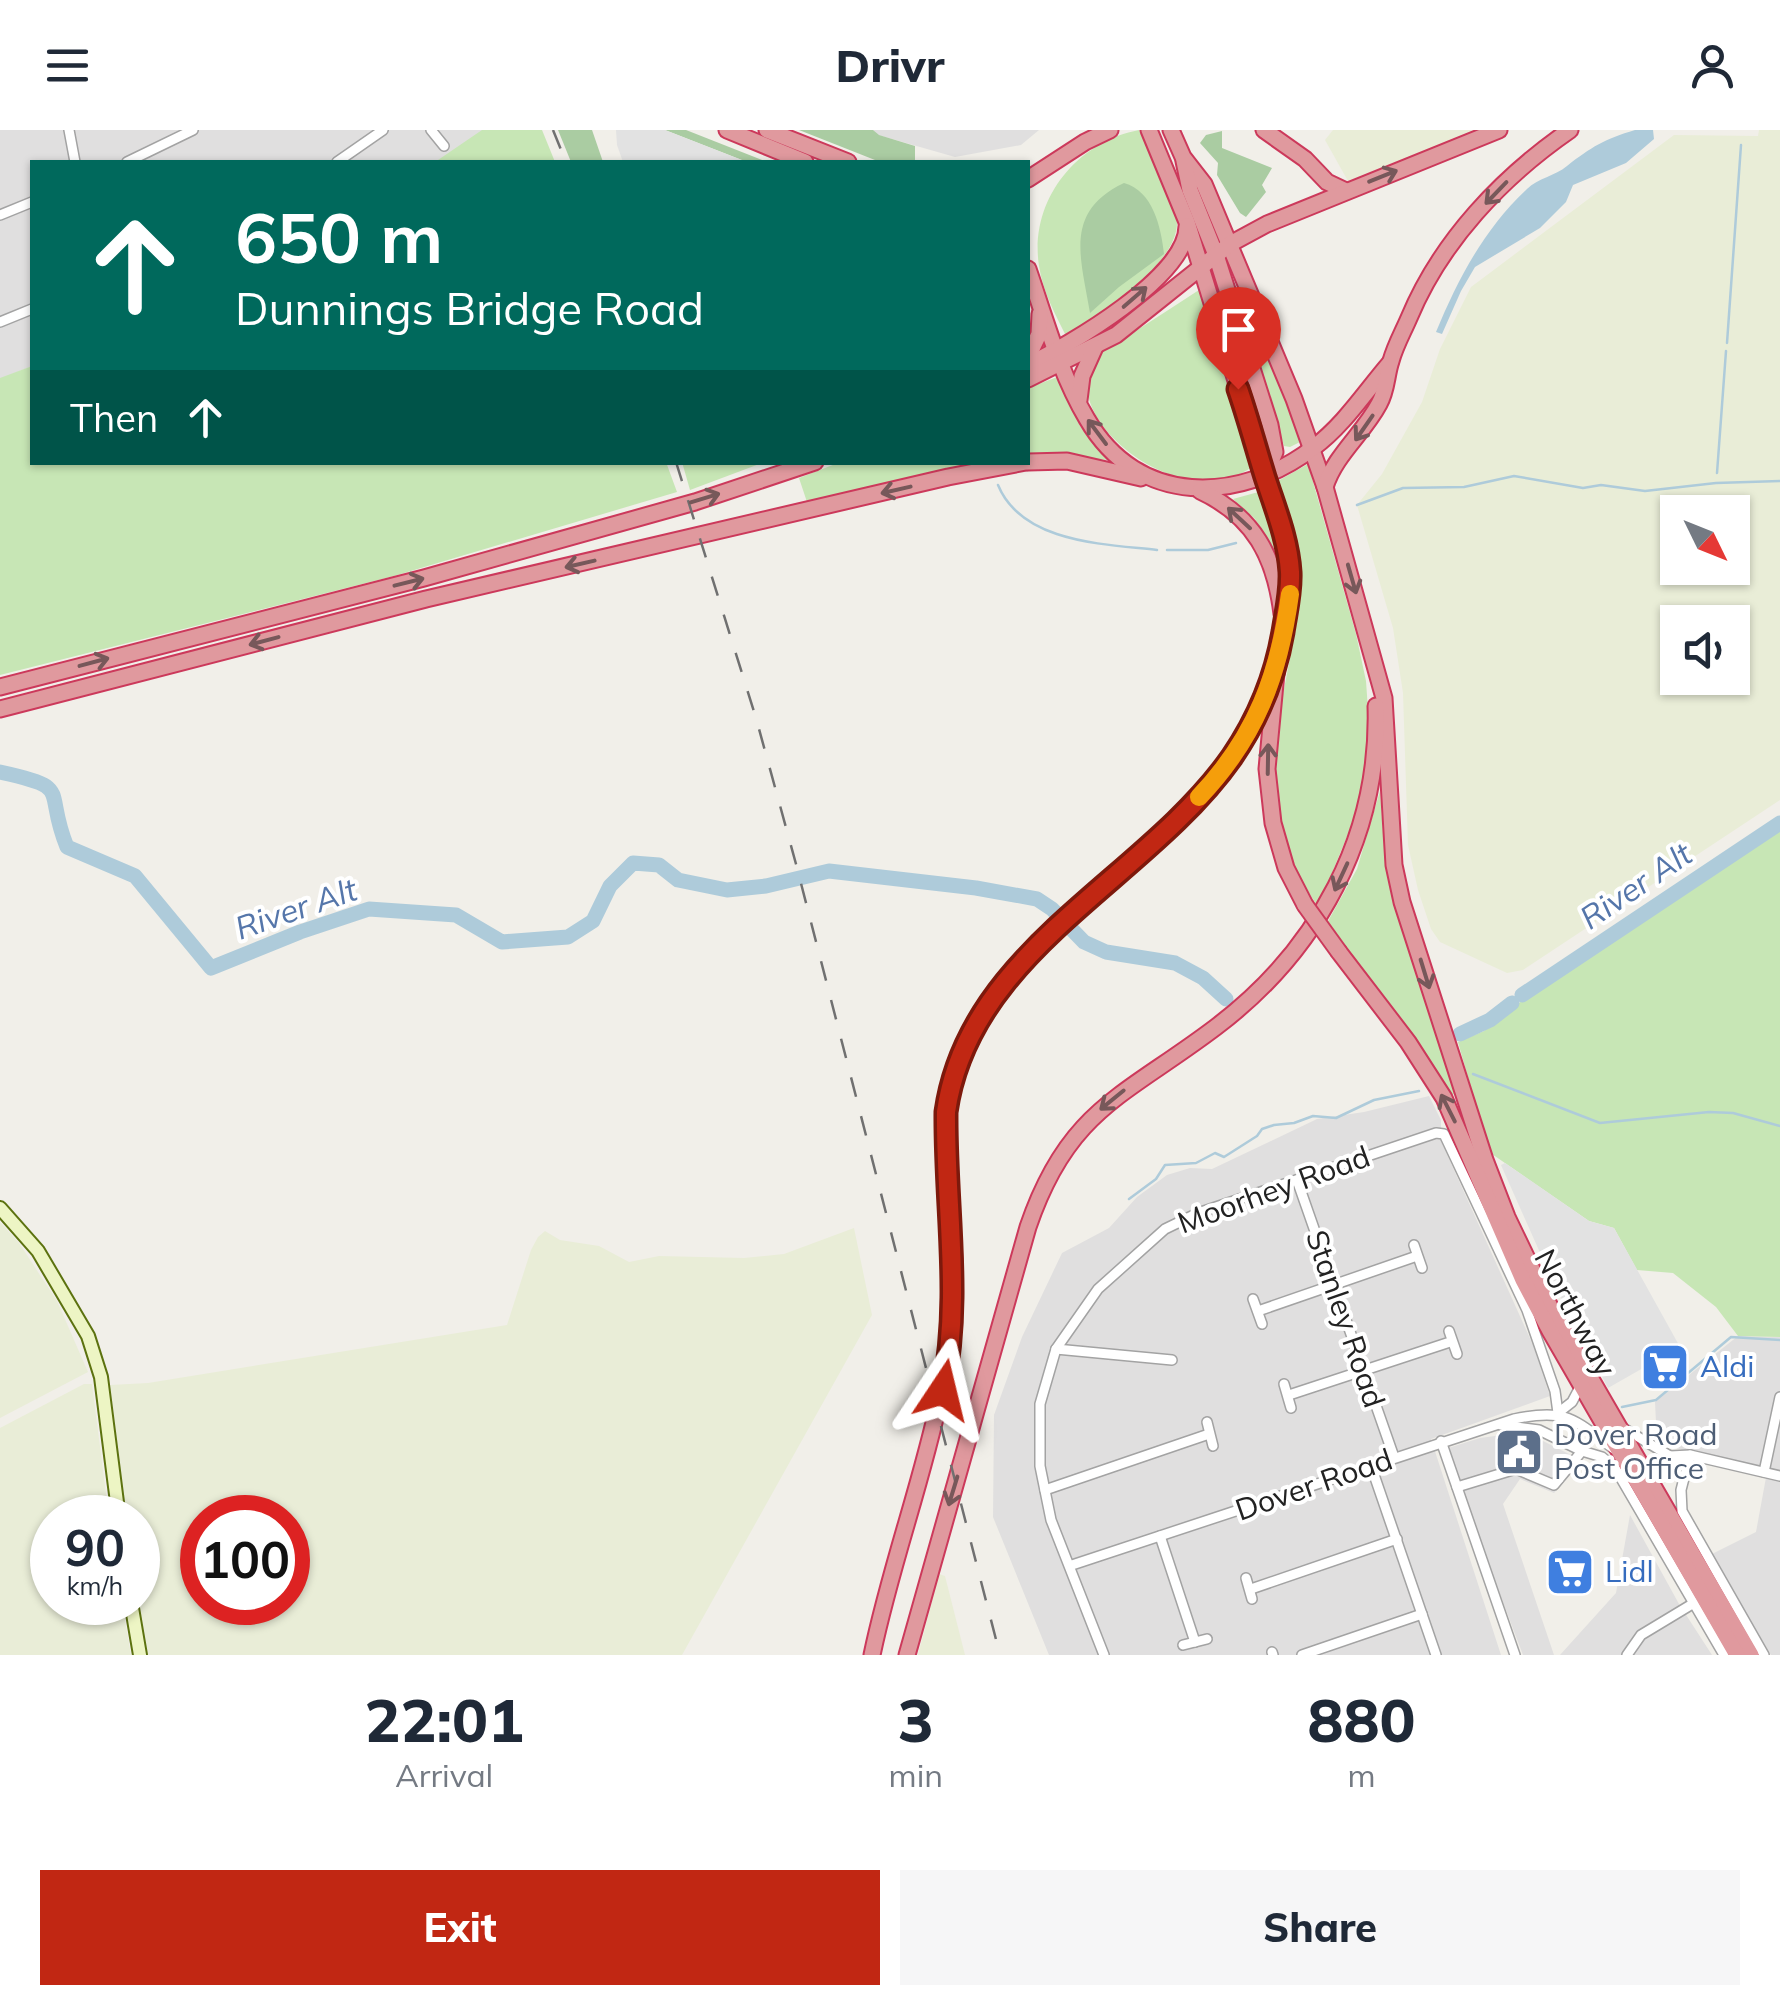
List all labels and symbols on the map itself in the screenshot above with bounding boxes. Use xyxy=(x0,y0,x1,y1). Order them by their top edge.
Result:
one-way arrow xyxy=(1367,165,1397,183)
one-way arrow xyxy=(1484,180,1508,204)
one-way arrow xyxy=(1121,286,1147,308)
pin xyxy=(1196,287,1281,390)
one-way arrow xyxy=(1354,413,1375,441)
one-way arrow xyxy=(1086,419,1107,446)
one-way arrow xyxy=(881,482,913,500)
one-way arrow xyxy=(689,488,720,506)
north arrow xyxy=(1660,495,1750,585)
one-way arrow xyxy=(1227,506,1251,530)
one-way arrow xyxy=(565,556,597,574)
one-way arrow xyxy=(1343,563,1362,594)
one-way arrow xyxy=(393,571,424,590)
one-way arrow xyxy=(249,632,280,651)
one-way arrow xyxy=(78,652,109,671)
one-way arrow xyxy=(1258,743,1277,775)
water label: River Alt xyxy=(1572,833,1700,937)
one-way arrow xyxy=(1331,861,1350,891)
water label: River Alt xyxy=(229,868,363,948)
one-way arrow xyxy=(1417,958,1435,989)
one-way arrow xyxy=(1099,1089,1125,1111)
one-way arrow xyxy=(1438,1094,1457,1124)
street label: Moorhey Road xyxy=(1172,1137,1375,1241)
street label: Stanley Road xyxy=(1298,1225,1394,1412)
street label: Northway xyxy=(1527,1242,1625,1383)
position arrow xyxy=(891,1338,995,1442)
supermarket icon: Aldi xyxy=(1639,1341,1691,1393)
place label: Aldi xyxy=(1700,1347,1754,1385)
place label: Dover Road Post Office xyxy=(1554,1415,1718,1487)
public building icon: Dover Road Post Office xyxy=(1493,1426,1545,1478)
street label: Dover Road xyxy=(1230,1439,1397,1529)
one-way arrow xyxy=(943,1475,961,1507)
speed limit sign: 100 xyxy=(180,1495,310,1625)
supermarket icon: Lidl xyxy=(1544,1546,1596,1598)
place label: Lidl xyxy=(1605,1552,1654,1590)

